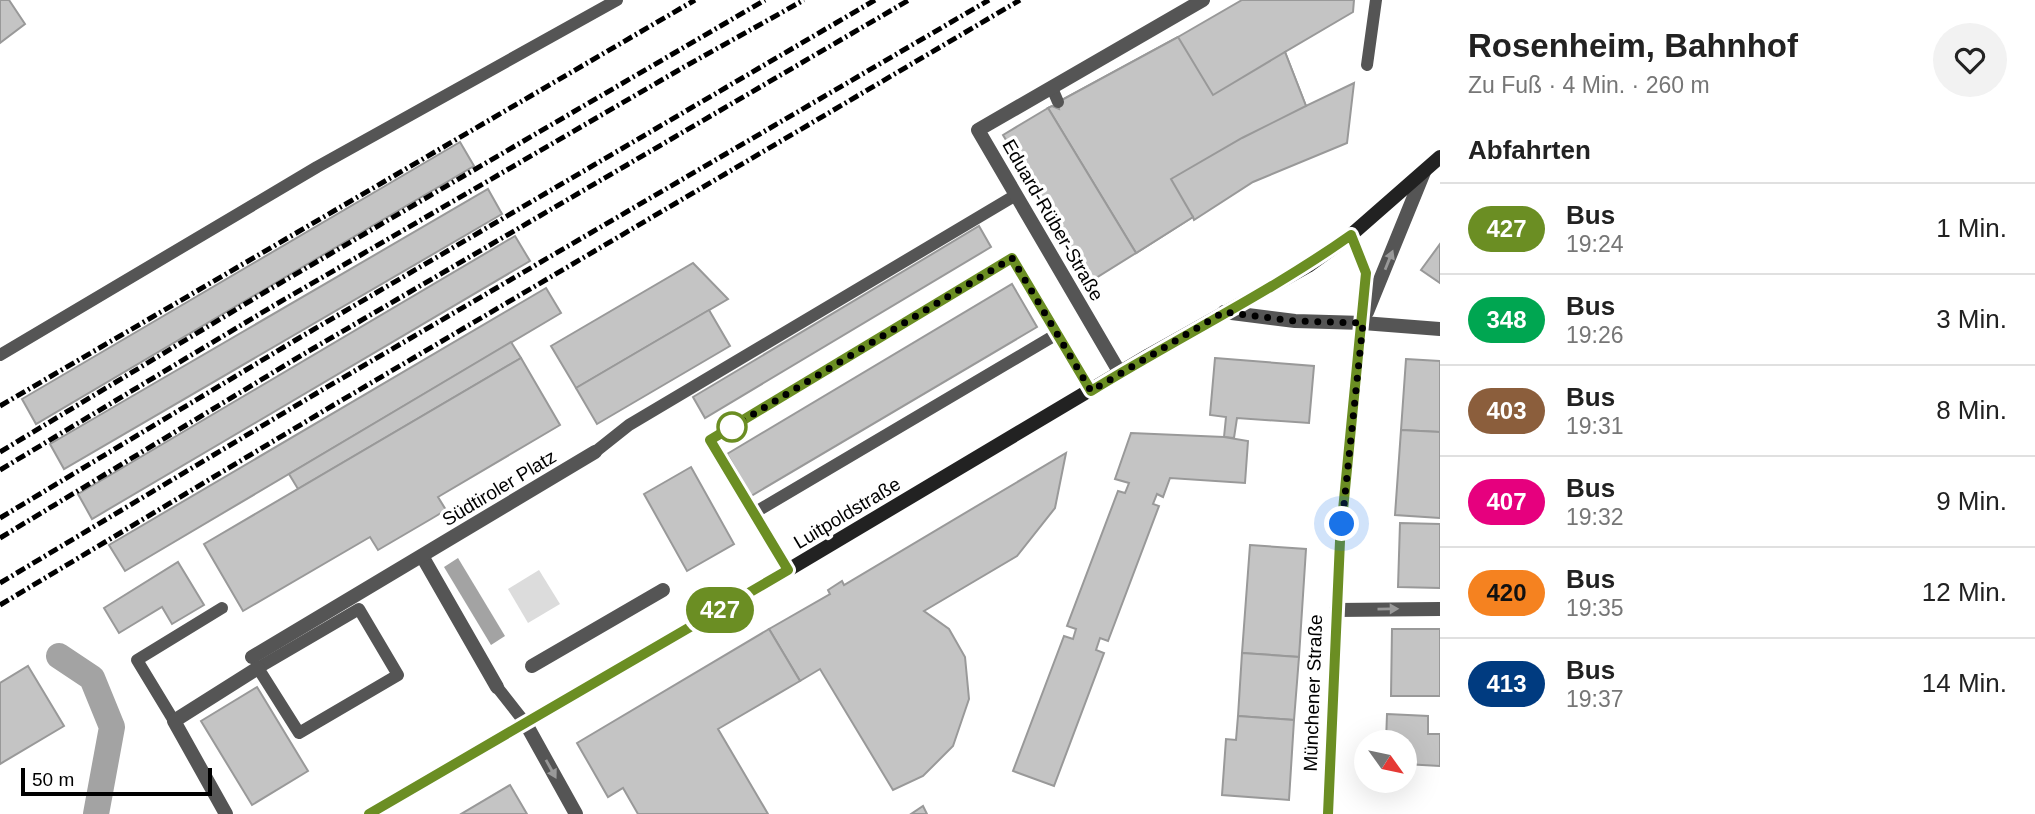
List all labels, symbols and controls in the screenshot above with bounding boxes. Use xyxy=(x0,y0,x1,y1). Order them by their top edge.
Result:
button: heart xyxy=(1933,23,2007,97)
text: Rosenheim, Bahnhof xyxy=(1468,27,1798,64)
text: Zu Fuß · 4 Min. · 260 m xyxy=(1468,72,1710,98)
text: Abfahrten xyxy=(1468,135,1591,165)
street label: Eduard-Rüber-Straße xyxy=(998,136,1108,304)
text: Bus xyxy=(1566,200,1615,230)
text: 1 Min. xyxy=(1936,213,2007,243)
text: 427 xyxy=(1486,215,1527,242)
text: 19:24 xyxy=(1566,231,1624,257)
one-way arrow xyxy=(1384,249,1395,270)
text: Bus xyxy=(1566,291,1615,321)
text: 3 Min. xyxy=(1936,304,2007,334)
text: 348 xyxy=(1486,306,1527,333)
text: 19:26 xyxy=(1566,322,1624,348)
text: Bus xyxy=(1566,382,1615,412)
text: 8 Min. xyxy=(1936,395,2007,425)
text: 403 xyxy=(1486,397,1527,424)
unlabelled marker xyxy=(717,412,747,442)
text: 19:31 xyxy=(1566,413,1624,439)
street label: Südtiroler Platz xyxy=(438,446,560,530)
street label: Luitpoldstraße xyxy=(790,473,904,553)
text: Bus xyxy=(1566,473,1615,503)
text: 9 Min. xyxy=(1936,486,2007,516)
text: 407 xyxy=(1486,488,1527,515)
text: 19:32 xyxy=(1566,504,1624,530)
your location xyxy=(1324,506,1359,541)
text: Bus xyxy=(1566,564,1615,594)
text: 12 Min. xyxy=(1922,577,2007,607)
text: 420 xyxy=(1486,579,1527,606)
line badge: 427 xyxy=(680,587,760,633)
text: 19:35 xyxy=(1566,595,1624,621)
text: 427 xyxy=(700,596,740,623)
one-way arrow xyxy=(1377,604,1399,615)
street label: Münchener Straße xyxy=(1300,614,1326,772)
text: Bus xyxy=(1566,655,1615,685)
text: 14 Min. xyxy=(1922,668,2007,698)
text: 413 xyxy=(1486,670,1527,697)
text: 19:37 xyxy=(1566,686,1624,712)
north arrow xyxy=(1354,730,1418,793)
map controls xyxy=(1354,730,1417,793)
one-way arrow xyxy=(545,760,557,779)
scale bar xyxy=(21,765,212,797)
text: 50 m xyxy=(32,769,74,790)

